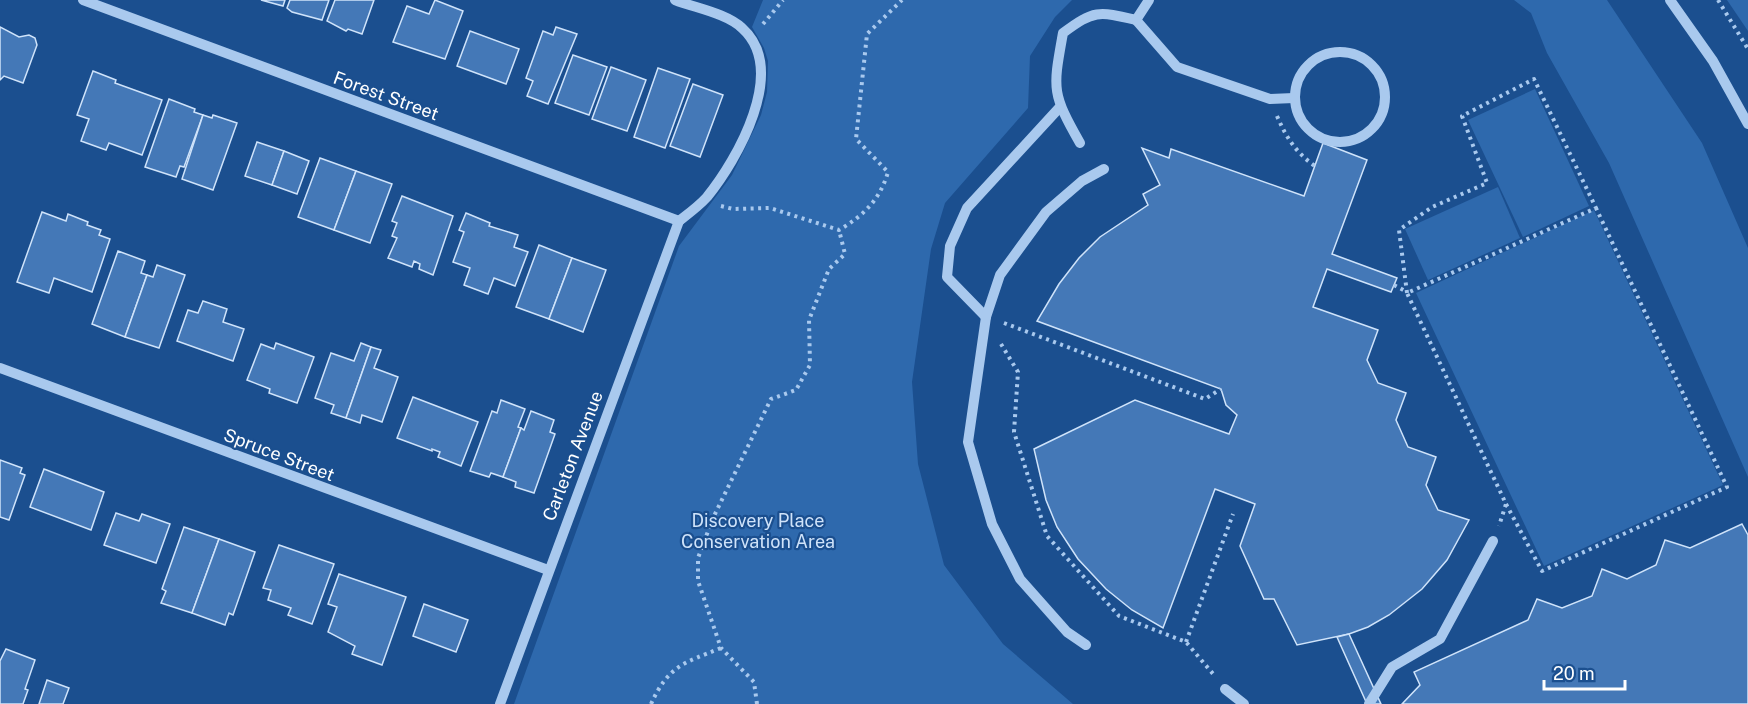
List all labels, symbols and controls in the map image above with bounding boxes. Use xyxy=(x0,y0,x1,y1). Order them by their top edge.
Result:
street label: Forest Street xyxy=(331,67,442,124)
street label: Carleton Avenue xyxy=(538,388,607,524)
street label: Spruce Street xyxy=(221,424,338,485)
park label: Discovery Place Conservation Area xyxy=(681,510,835,552)
scale bar xyxy=(1544,653,1625,691)
text: 20 m xyxy=(1553,663,1595,684)

